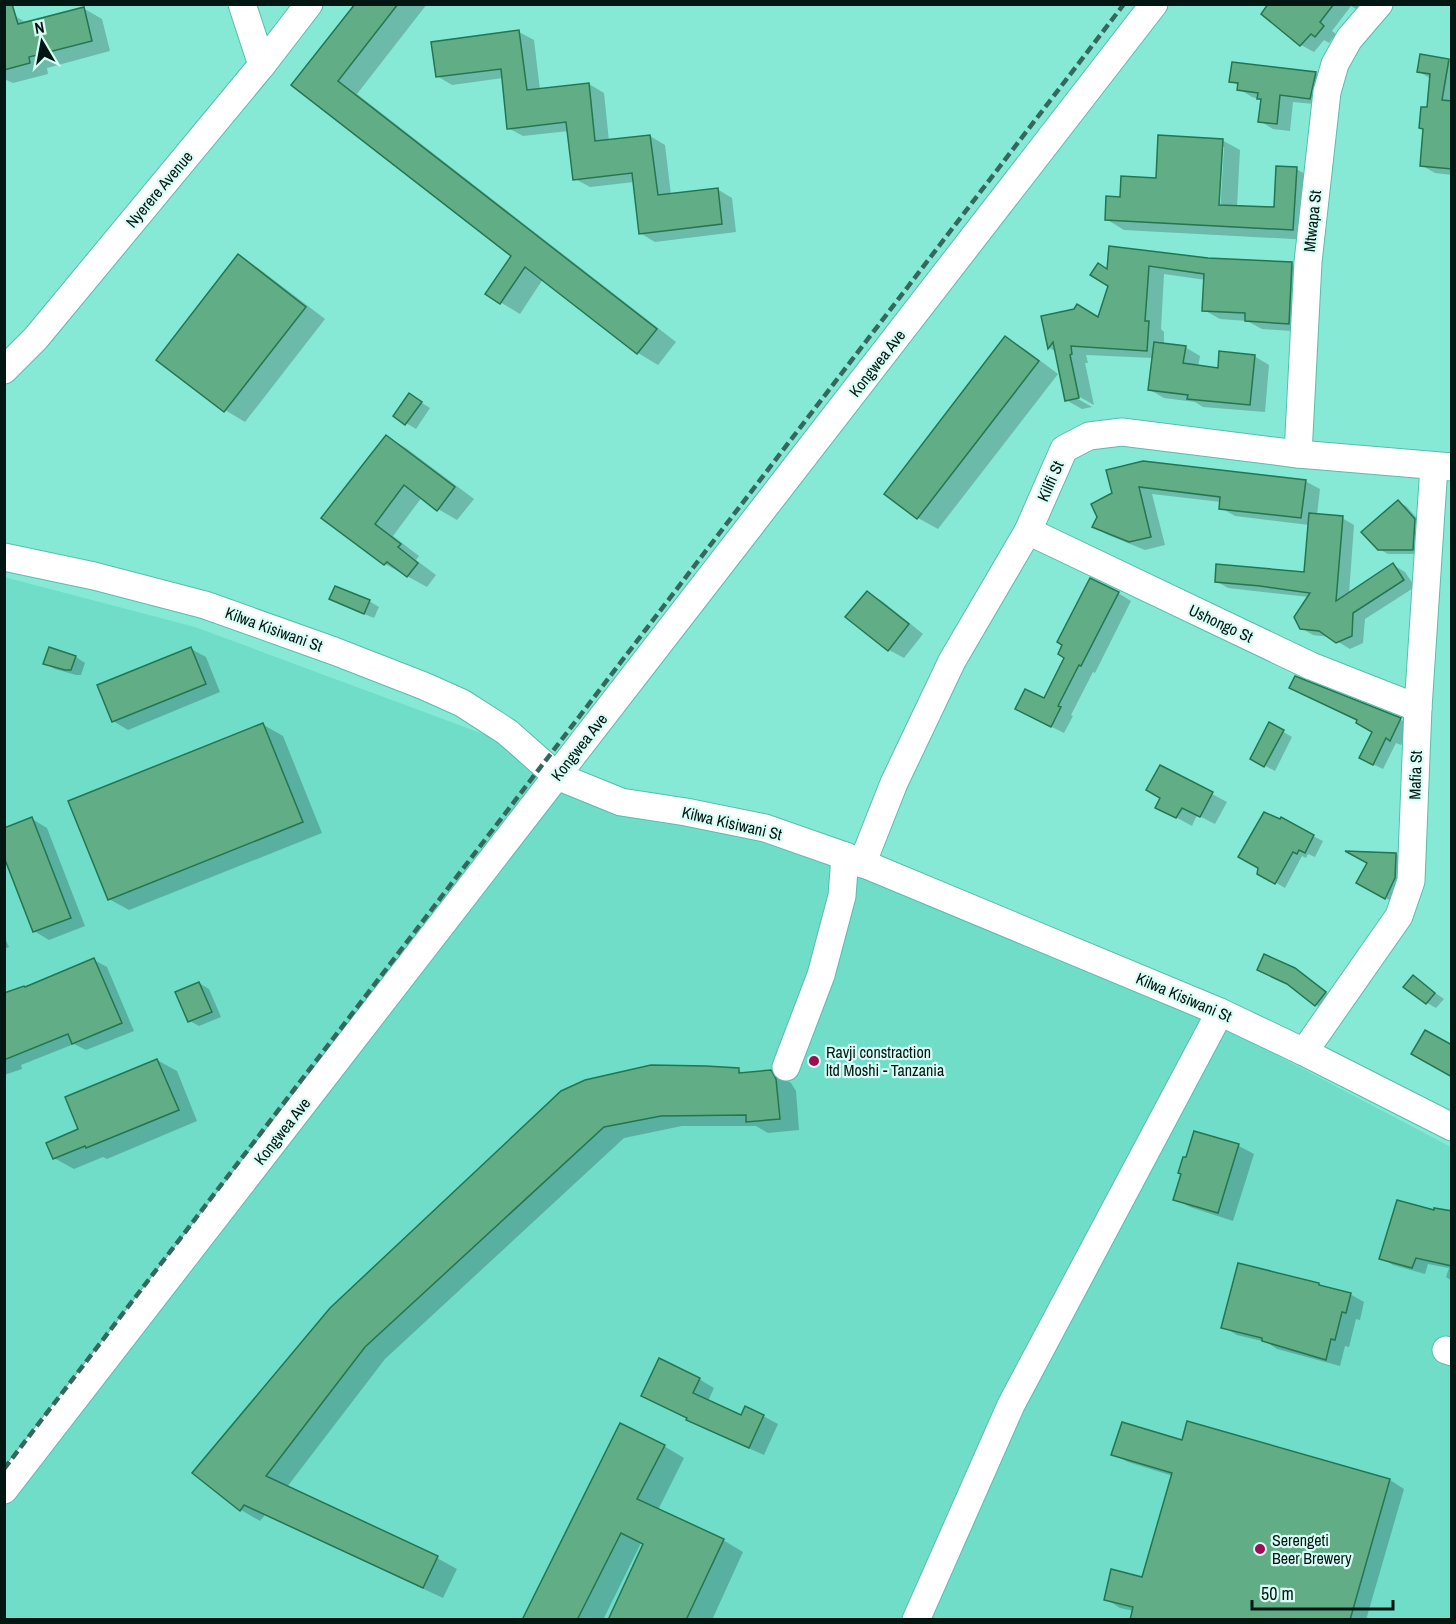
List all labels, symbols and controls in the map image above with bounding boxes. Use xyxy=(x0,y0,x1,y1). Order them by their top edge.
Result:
north arrow xyxy=(12,12,72,72)
text: N xyxy=(33,16,46,39)
street label: Nyerere Avenue xyxy=(120,146,198,232)
street label: Mtwapa St xyxy=(1298,189,1326,253)
street label: Kongwea Ave xyxy=(844,325,910,401)
street label: Kilifi St xyxy=(1031,457,1069,505)
street label: Ushongo St xyxy=(1185,599,1257,648)
street label: Kilwa Kisiwani St xyxy=(222,601,326,657)
street label: Kongwea Ave xyxy=(546,709,612,785)
street label: Mafia St xyxy=(1403,750,1427,800)
street label: Kilwa Kisiwani St xyxy=(680,801,785,845)
street label: Kilwa Kisiwani St xyxy=(1133,967,1236,1027)
place label: Ravji constraction ltd Moshi - Tanzania xyxy=(826,1041,945,1081)
marker: Ravji constraction ltd Moshi - Tanzania xyxy=(807,1054,821,1068)
street label: Kongwea Ave xyxy=(249,1093,315,1169)
place label: Serengeti Beer Brewery xyxy=(1272,1529,1352,1569)
marker: Serengeti Beer Brewery xyxy=(1253,1542,1267,1556)
scale bar xyxy=(1252,1573,1393,1611)
text: 50 m xyxy=(1261,1581,1294,1606)

